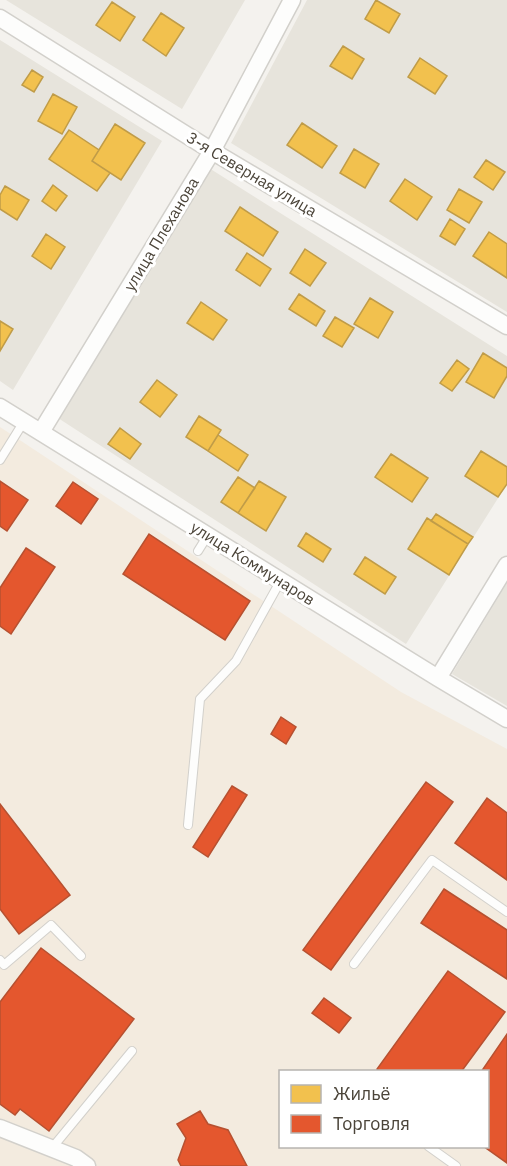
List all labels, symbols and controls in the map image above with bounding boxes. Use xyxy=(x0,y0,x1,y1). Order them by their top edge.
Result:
street label: 3-я Северная улица xyxy=(183,127,321,221)
street label: улица Плеханова xyxy=(119,173,203,295)
street label: улица Коммунаров xyxy=(187,517,319,609)
legend xyxy=(279,1070,489,1148)
text: Жильё xyxy=(333,1082,391,1105)
text: Торговля xyxy=(333,1112,410,1135)

